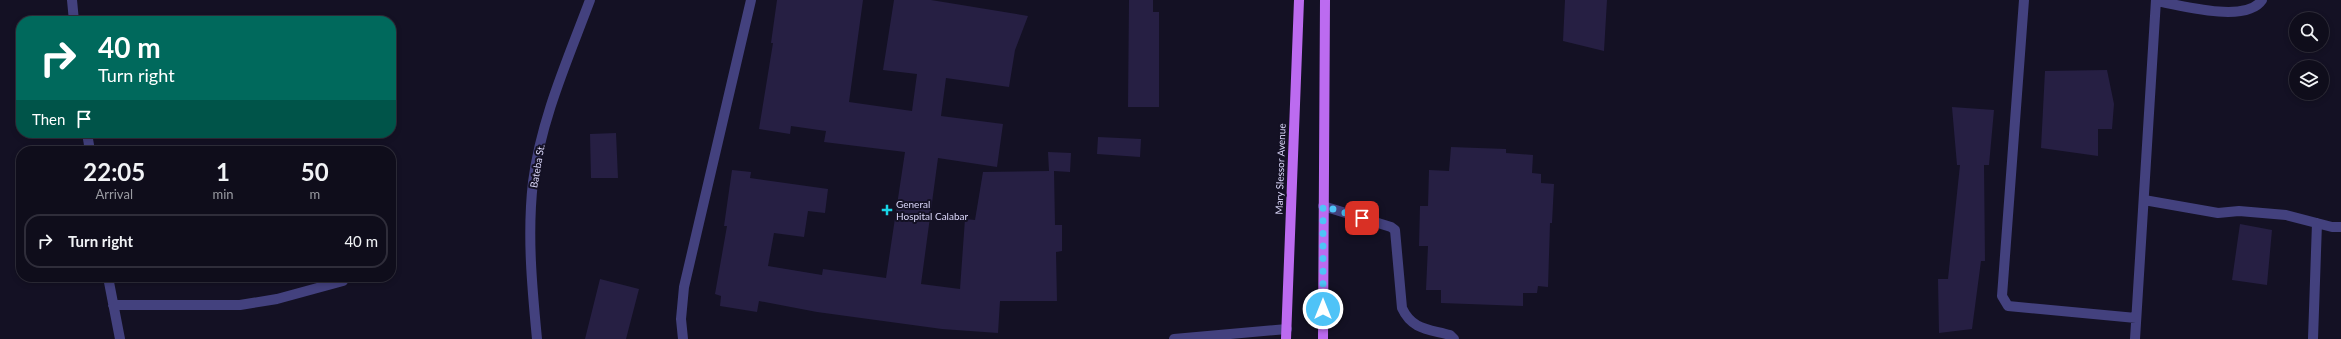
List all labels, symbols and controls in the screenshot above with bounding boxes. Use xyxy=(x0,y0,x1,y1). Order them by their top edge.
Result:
map controls xyxy=(2289,12,2329,100)
button: search xyxy=(2289,12,2329,52)
text: 40 m xyxy=(98,30,161,64)
icon: right xyxy=(32,32,84,84)
button: layers xyxy=(2289,60,2329,100)
text: Turn right xyxy=(98,64,175,86)
icon: arrive xyxy=(73,108,95,130)
text: Then xyxy=(32,110,65,128)
street label: Mary Slessor Avenue xyxy=(1272,123,1288,215)
street label: Bateba St. xyxy=(527,143,547,189)
text: 22:05 xyxy=(83,157,145,186)
text: 1 xyxy=(216,157,230,186)
text: 50 xyxy=(301,157,329,186)
text: Arrival xyxy=(96,186,133,202)
text: min xyxy=(212,186,234,202)
text: m xyxy=(309,186,320,202)
place label: General Hospital Calabar xyxy=(896,198,969,222)
pin xyxy=(1345,201,1379,235)
marker: General Hospital Calabar xyxy=(881,204,893,216)
icon: arrive xyxy=(1351,207,1373,229)
icon: right xyxy=(34,230,56,252)
text: Turn right xyxy=(68,232,133,250)
text: 40 m xyxy=(344,232,378,250)
position arrow xyxy=(1302,288,1344,330)

